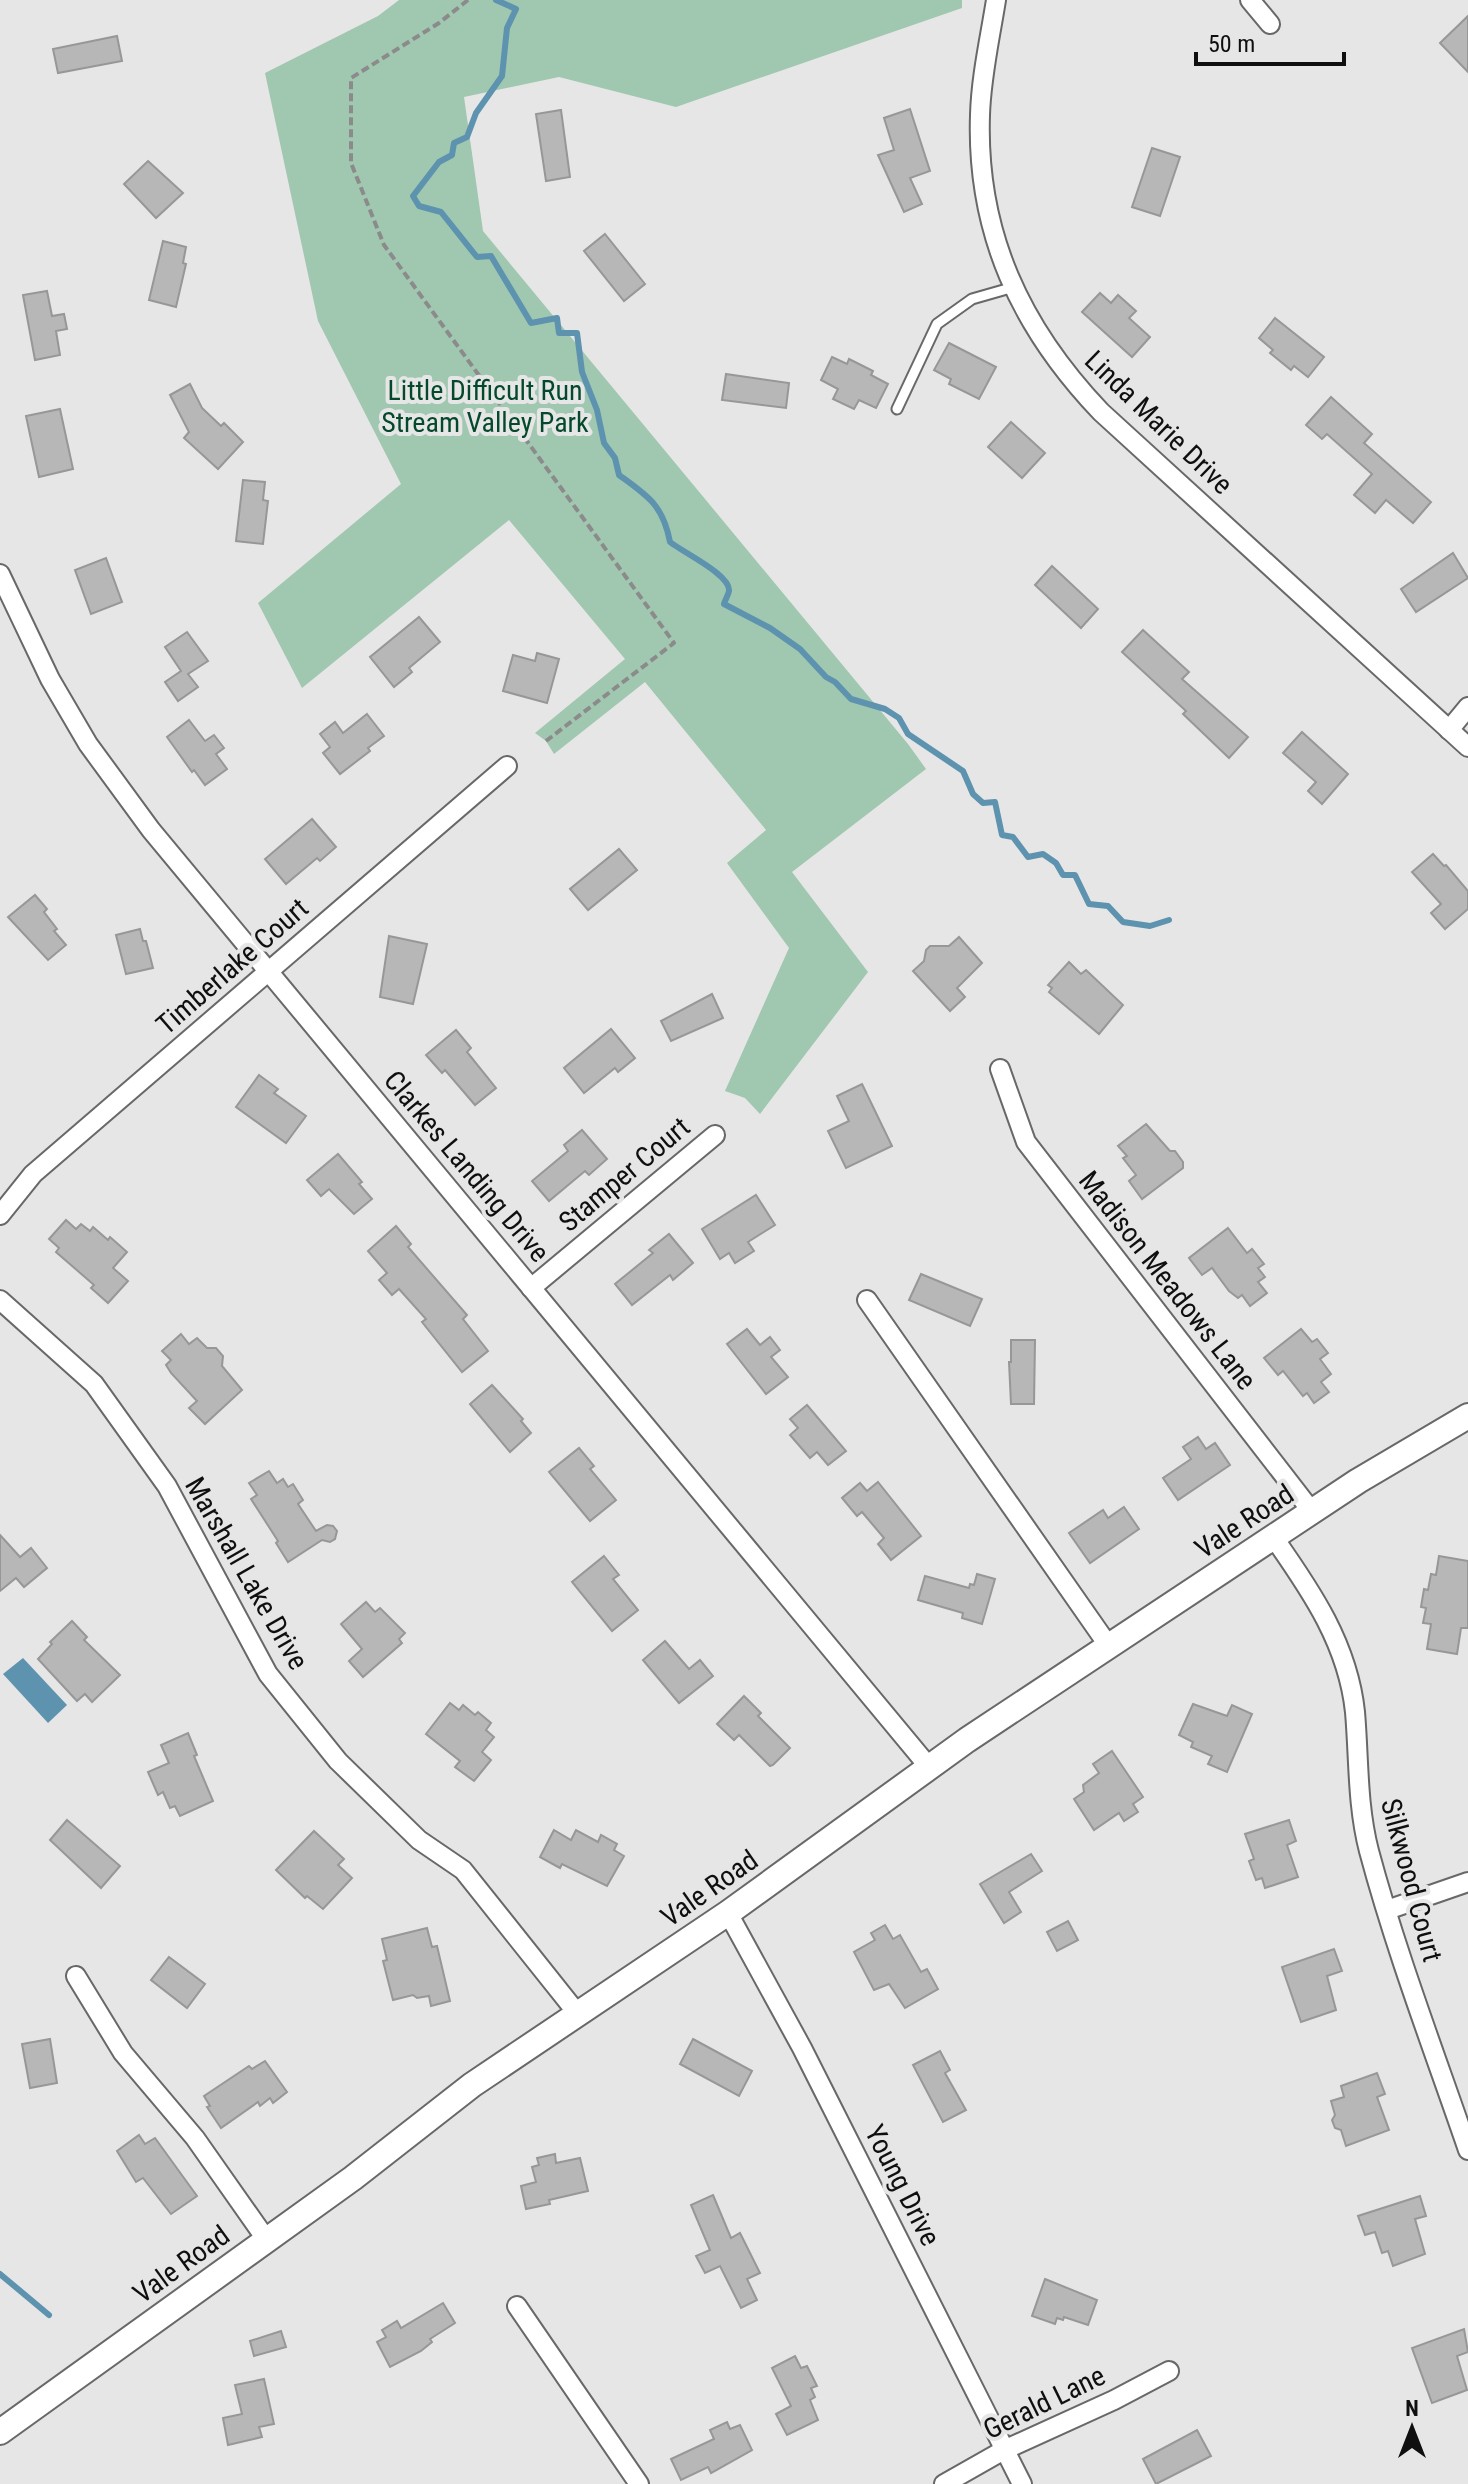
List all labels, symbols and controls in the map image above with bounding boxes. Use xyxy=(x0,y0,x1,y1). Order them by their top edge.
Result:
scale bar xyxy=(1196,16,1344,66)
text: 50 m xyxy=(1208,30,1255,58)
street label: Linda Marie Drive xyxy=(1078,344,1239,501)
park label: Little Difficult Run Stream Valley Park xyxy=(381,374,589,439)
street label: Timberlake Court xyxy=(150,892,315,1041)
street label: Clarkes Landing Drive xyxy=(377,1064,556,1269)
street label: Stamper Court xyxy=(552,1110,696,1238)
street label: Madison Meadows Lane xyxy=(1072,1165,1263,1396)
street label: Marshall Lake Drive xyxy=(178,1471,315,1675)
street label: Vale Road xyxy=(1189,1477,1300,1565)
street label: Silkwood Court xyxy=(1374,1795,1449,1965)
street label: Vale Road xyxy=(654,1843,764,1934)
street label: Young Drive xyxy=(858,2119,947,2251)
street label: Vale Road xyxy=(127,2219,236,2310)
street label: Gerald Lane xyxy=(978,2359,1110,2446)
north arrow xyxy=(1372,2388,1452,2468)
text: N xyxy=(1405,2396,1419,2421)

